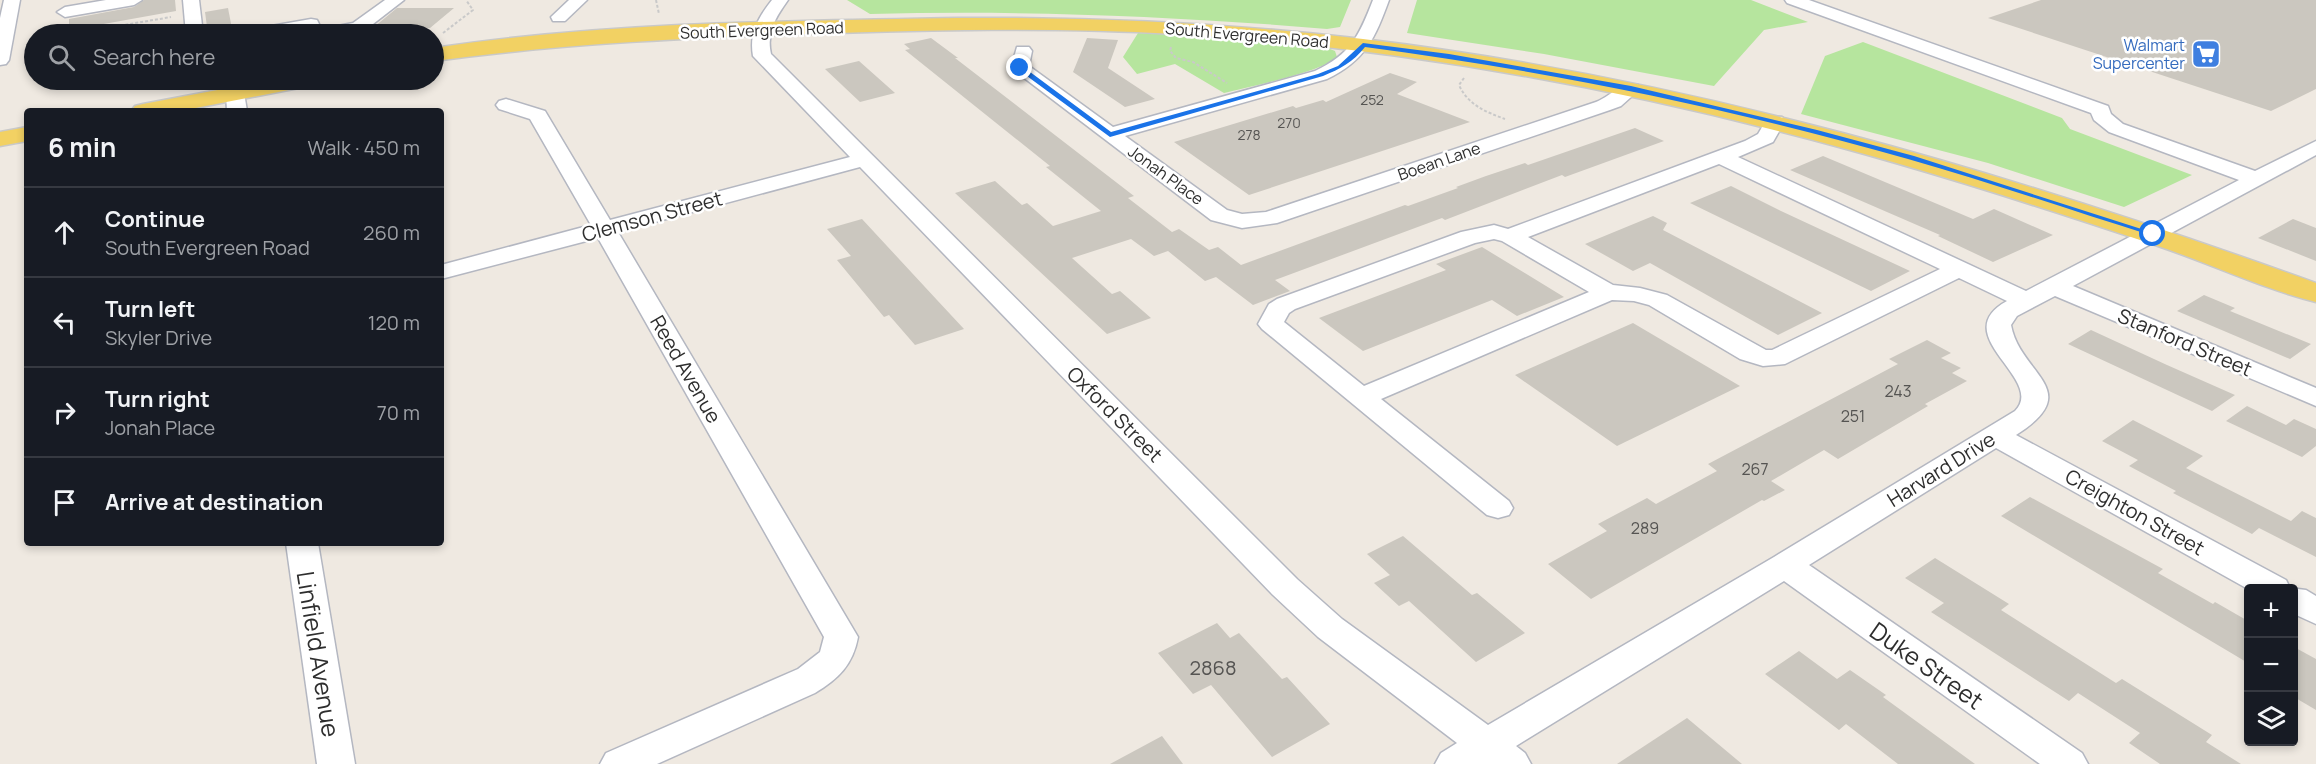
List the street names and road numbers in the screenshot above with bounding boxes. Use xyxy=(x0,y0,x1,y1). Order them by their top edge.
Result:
street label: South Evergreen Road xyxy=(680,16,844,44)
street label: South Evergreen Road xyxy=(1164,17,1330,53)
street label: Boean Lane xyxy=(1395,137,1483,185)
street label: Jonah Place xyxy=(1124,140,1208,210)
street label: Clemson Street xyxy=(579,184,725,248)
street label: Stanford Street xyxy=(2114,302,2256,382)
street label: Reed Avenue xyxy=(644,310,728,428)
street label: Oxford Street xyxy=(1061,360,1169,468)
street label: Harvard Drive xyxy=(1882,425,2000,513)
street label: Creighton Street xyxy=(2060,463,2210,561)
street label: Linfield Avenue xyxy=(290,569,348,739)
street label: Duke Street xyxy=(1864,614,1990,716)

